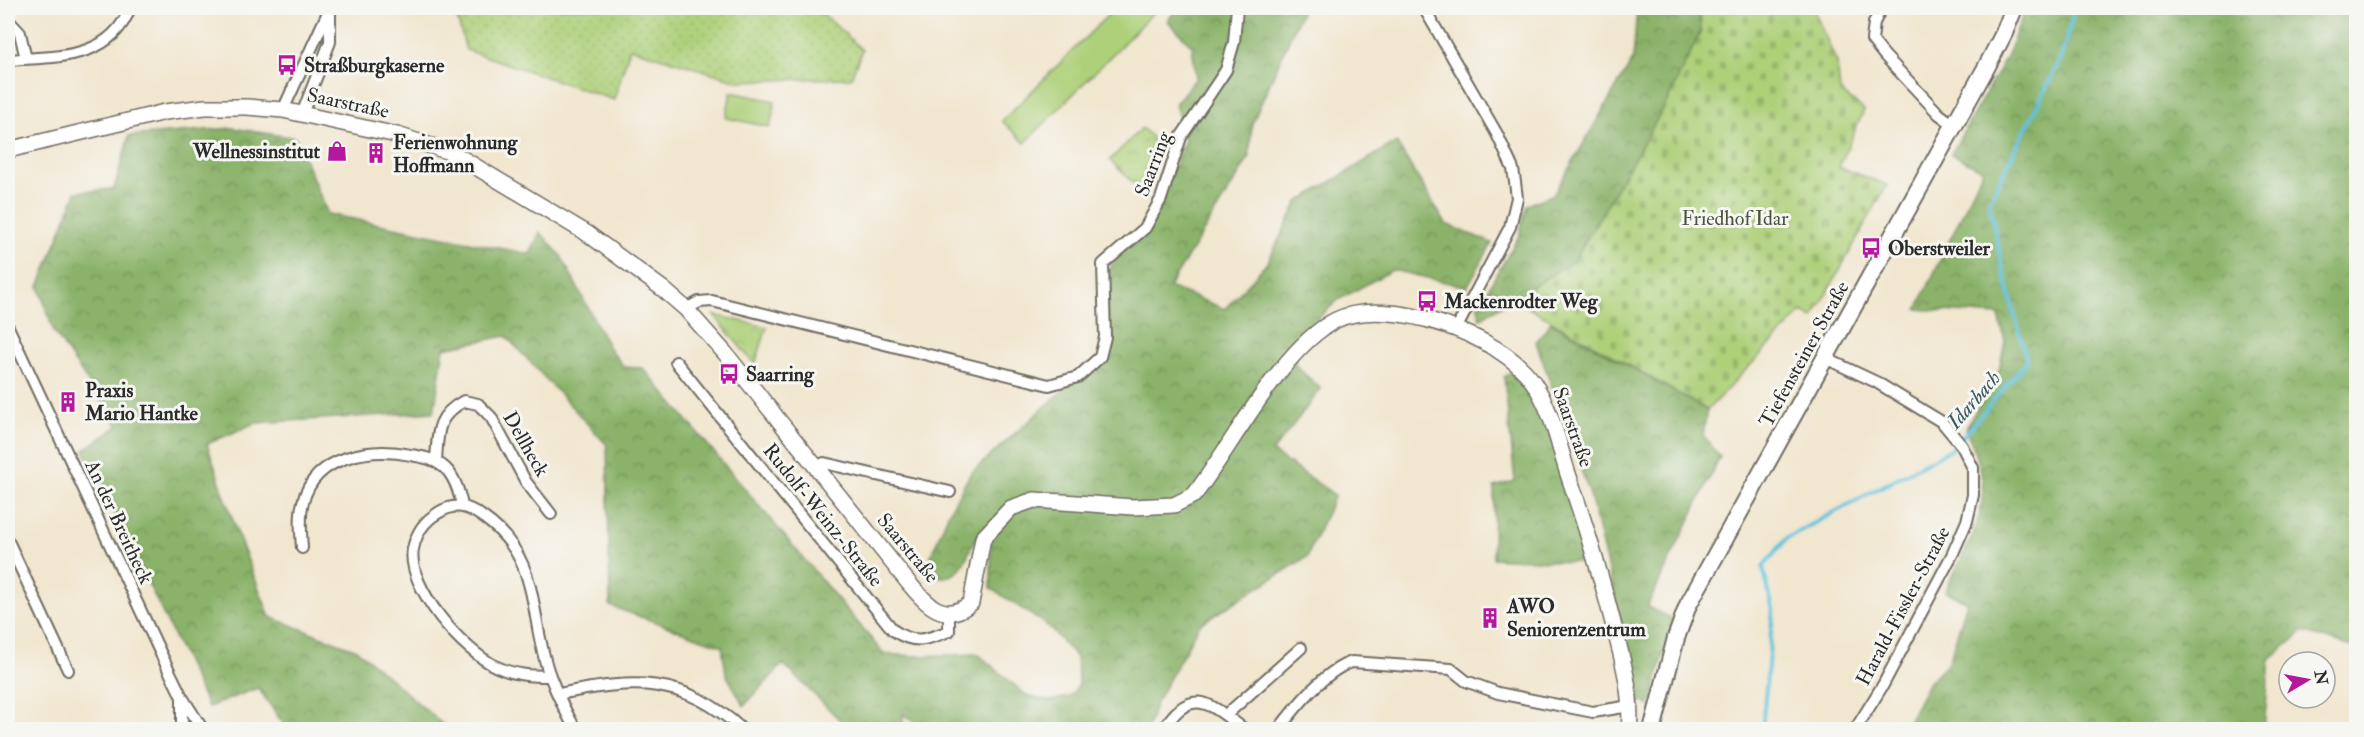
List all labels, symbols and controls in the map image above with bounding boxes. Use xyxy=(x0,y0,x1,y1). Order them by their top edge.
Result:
bus stop icon: Straßburgkaserne xyxy=(275,53,299,77)
place label: Straßburgkaserne xyxy=(304,53,445,79)
street label: Saarstraße xyxy=(305,82,391,124)
street label: Saarring xyxy=(1129,127,1177,200)
place label: Ferienwohnung Hoffmann xyxy=(393,130,519,178)
place label: Wellnessinstitut xyxy=(192,139,321,164)
shop icon: Wellnessinstitut xyxy=(325,139,349,163)
building icon: Ferienwohnung Hoffmann xyxy=(364,141,388,165)
park label: Friedhof Idar xyxy=(1681,206,1789,231)
bus stop icon: Oberstweiler xyxy=(1859,236,1883,260)
place label: Oberstweiler xyxy=(1888,236,1991,261)
street label: Tiefensteiner Straße xyxy=(1754,277,1854,431)
bus stop icon: Mackenrodter Weg xyxy=(1415,289,1439,313)
place label: Mackenrodter Weg xyxy=(1443,289,1599,315)
bus stop icon: Saarring xyxy=(717,362,741,386)
place label: Saarring xyxy=(746,362,815,388)
water label: Idarbach xyxy=(1941,365,2007,436)
place label: Praxis Mario Hantke xyxy=(84,378,199,426)
street label: Saarstraße xyxy=(1547,384,1599,470)
building icon: Praxis Mario Hantke xyxy=(56,390,80,414)
street label: Dellheck xyxy=(497,407,555,482)
street label: Rudolf-Weinz-Straße xyxy=(758,438,888,592)
street label: An der Breitheck xyxy=(79,455,159,588)
street label: Saarstraße xyxy=(872,508,944,588)
street label: Harald-Fissler-Straße xyxy=(1850,522,1956,690)
place label: AWO Seniorenzentrum xyxy=(1506,594,1646,642)
building icon: AWO Seniorenzentrum xyxy=(1478,606,1502,630)
north arrow xyxy=(2277,650,2337,710)
text: N xyxy=(2310,668,2332,687)

